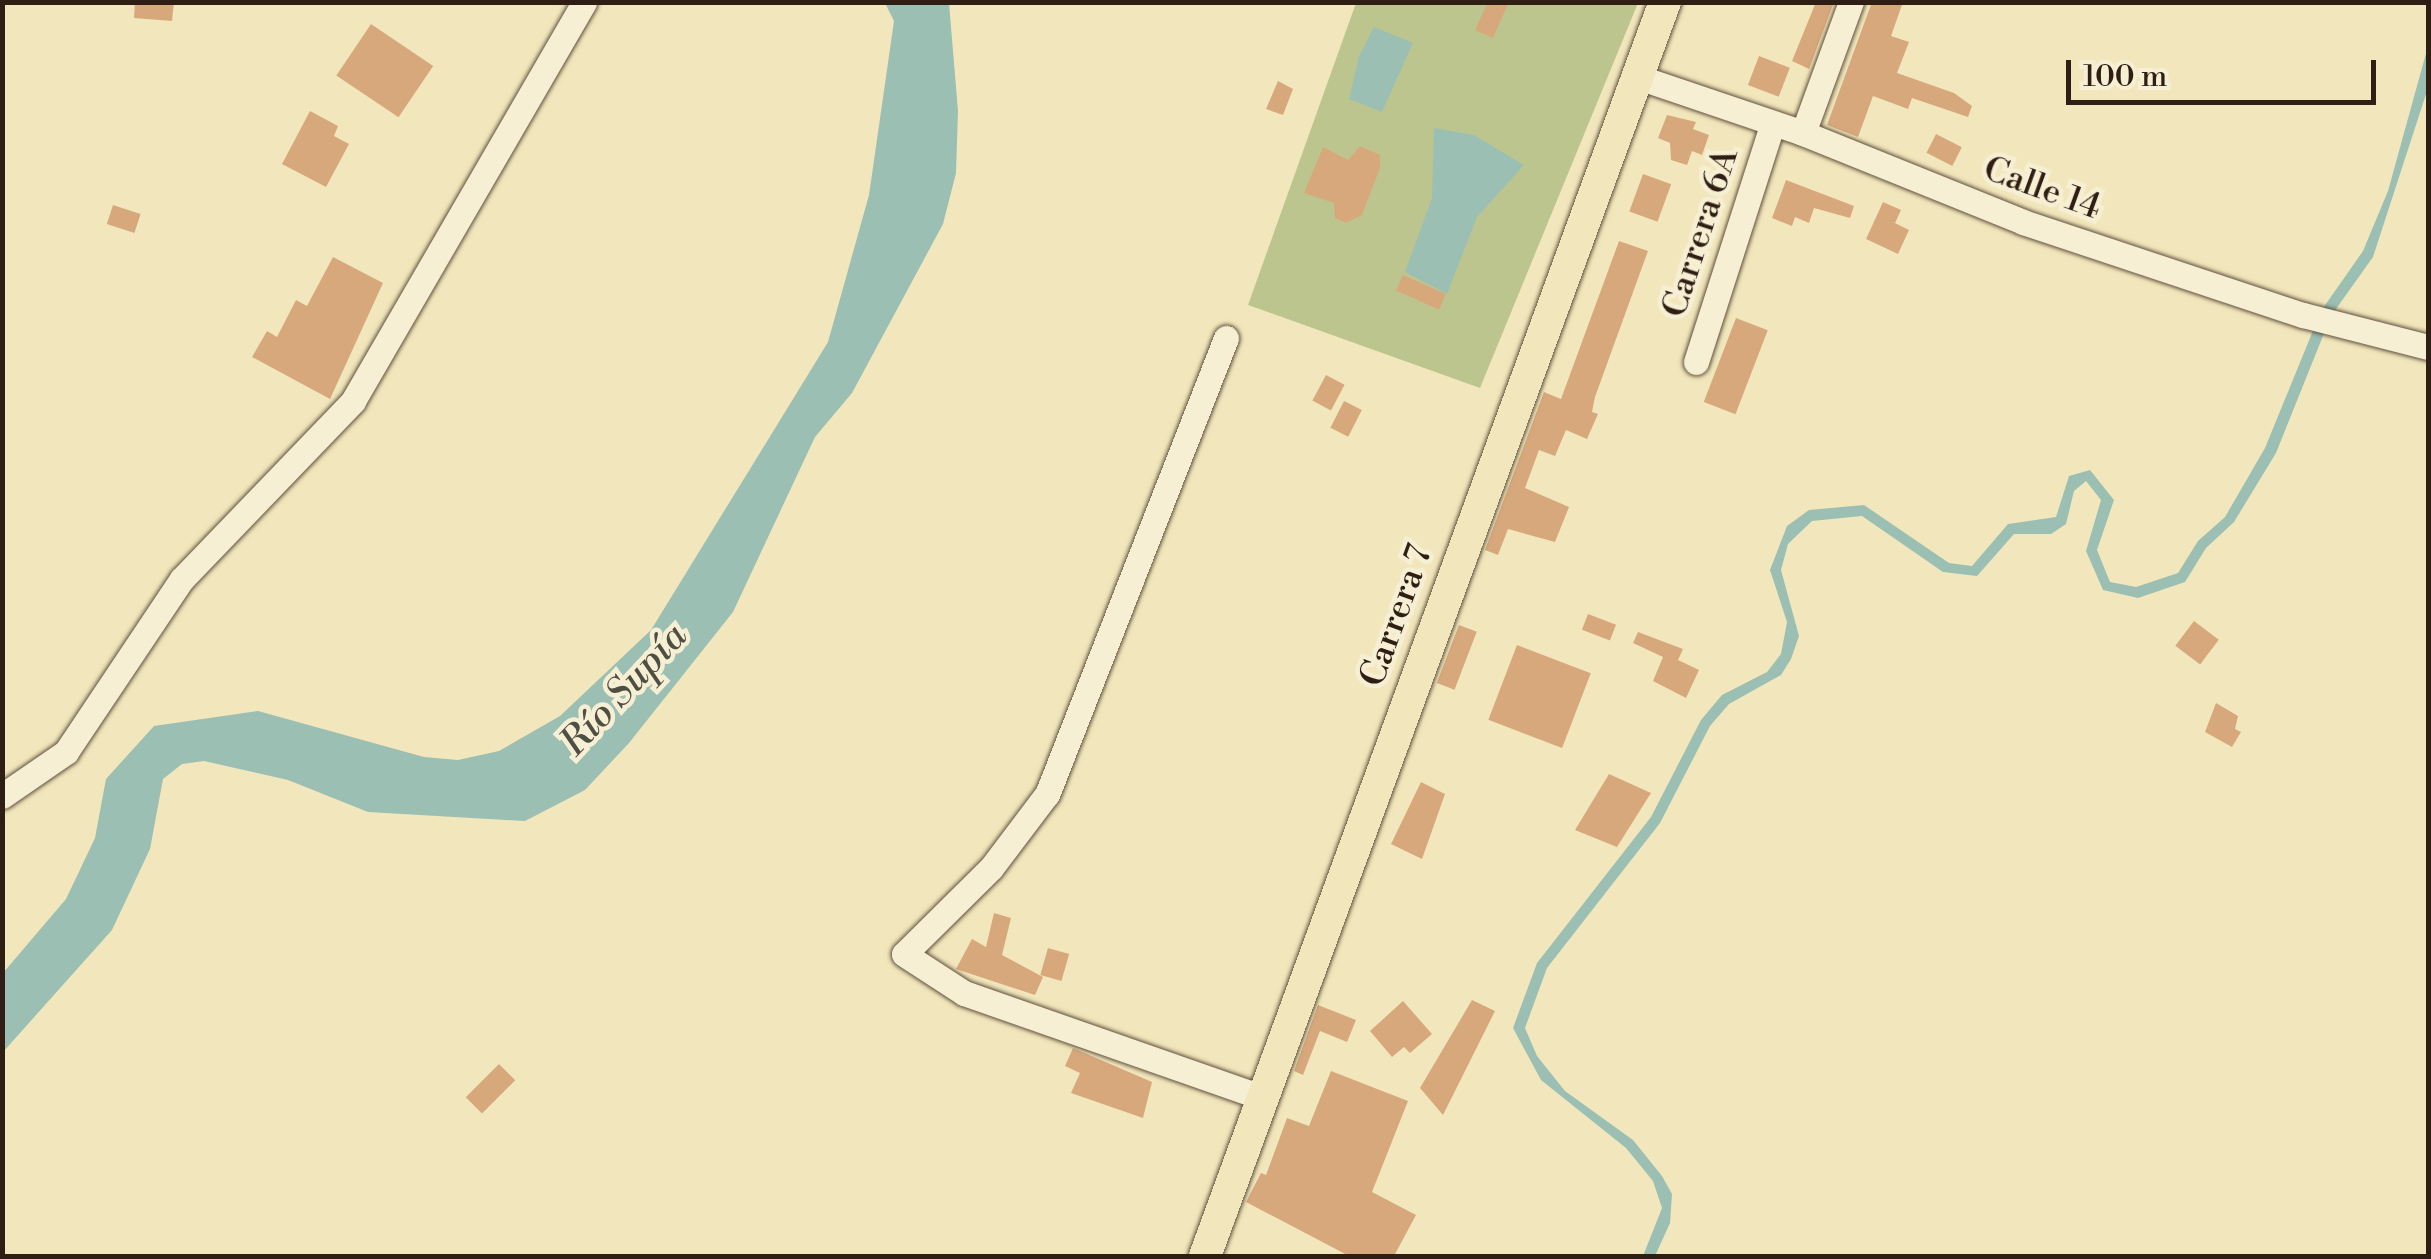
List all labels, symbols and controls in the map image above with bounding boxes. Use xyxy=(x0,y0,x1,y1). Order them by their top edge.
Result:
scale bar xyxy=(2071,40,2381,102)
text: 100 m xyxy=(2083,58,2167,96)
street label: Carrera 6A xyxy=(1654,143,1748,323)
street label: Calle 14 xyxy=(1978,148,2106,230)
street label: Carrera 7 xyxy=(1352,539,1442,693)
water label: Río Supía xyxy=(551,614,697,766)

